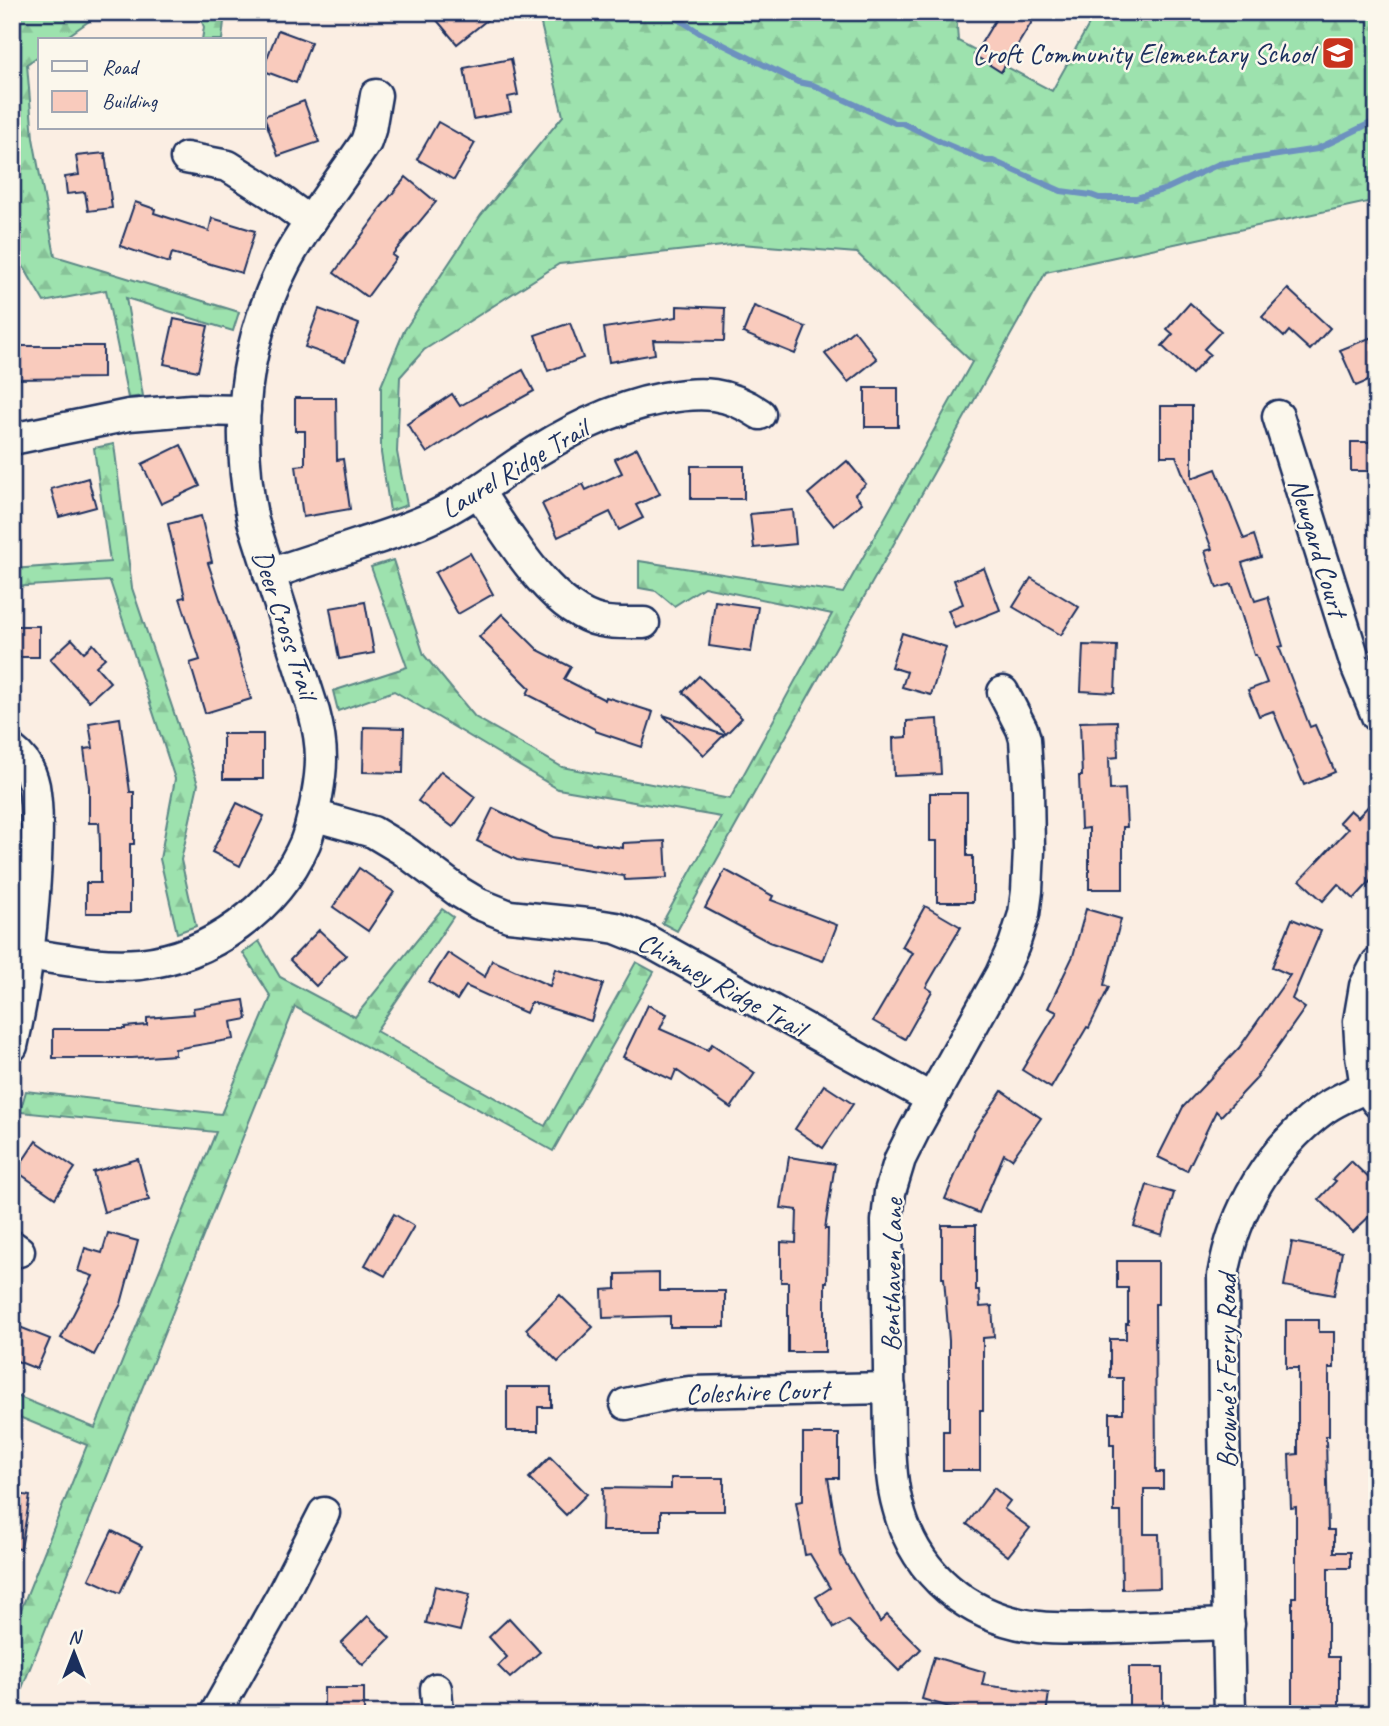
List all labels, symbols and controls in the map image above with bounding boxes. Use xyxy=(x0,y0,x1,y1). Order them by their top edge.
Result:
school or university icon: Croft Community Elementary School xyxy=(1319,34,1357,72)
place label: Croft Community Elementary School xyxy=(972,36,1319,71)
legend xyxy=(38,38,266,130)
text: Road xyxy=(102,54,141,80)
text: Building xyxy=(102,88,159,114)
street label: Laurel Ridge Trail xyxy=(434,408,599,526)
street label: Newgard Court xyxy=(1281,474,1357,624)
street label: Deer Cross Trail xyxy=(245,546,328,708)
street label: Chimney Ridge Trail xyxy=(632,924,816,1047)
street label: Benthaven Lane xyxy=(873,1196,910,1352)
street label: Browne's Ferry Road xyxy=(1209,1270,1244,1468)
street label: Coleshire Court xyxy=(685,1371,833,1411)
north arrow xyxy=(38,1618,108,1688)
text: N xyxy=(68,1625,83,1649)

